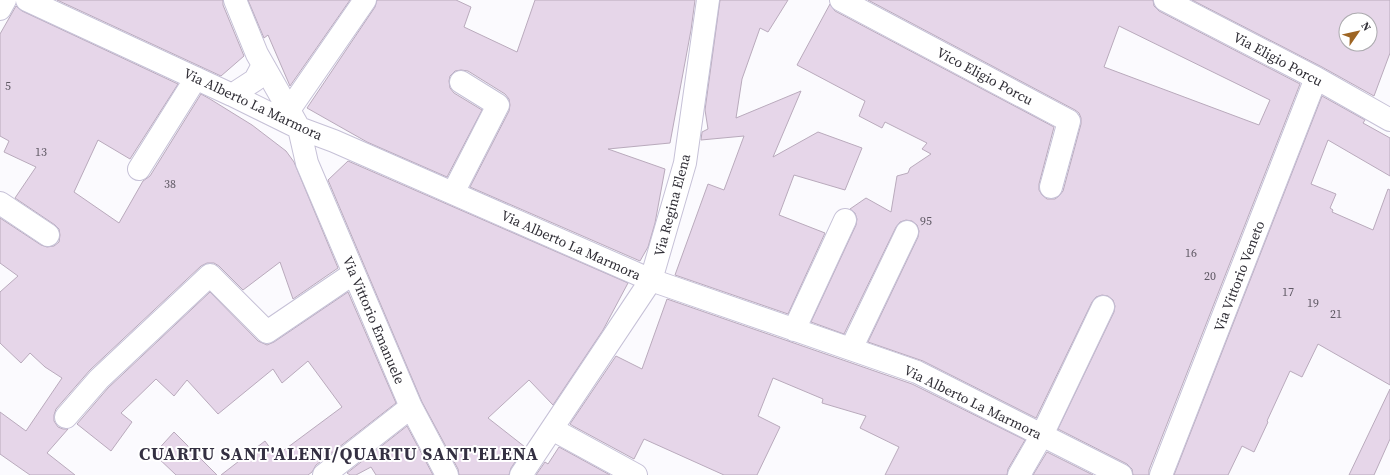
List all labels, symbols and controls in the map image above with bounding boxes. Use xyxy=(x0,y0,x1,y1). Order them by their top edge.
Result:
north arrow xyxy=(1338,12,1378,52)
text: N xyxy=(1357,19,1374,34)
street label: Via Eligio Porcu xyxy=(1230,27,1326,91)
street label: Vico Eligio Porcu xyxy=(933,42,1037,110)
street label: Via Alberto La Marmora xyxy=(180,63,327,145)
house number: 5 xyxy=(5,78,11,94)
house number: 13 xyxy=(35,144,47,160)
street label: Via Regina Elena xyxy=(649,151,696,258)
house number: 38 xyxy=(164,176,176,192)
street label: Via Alberto La Marmora xyxy=(498,205,645,285)
house number: 95 xyxy=(920,213,932,229)
street label: Via Vittorio Veneto xyxy=(1209,217,1269,334)
house number: 16 xyxy=(1185,245,1197,261)
street label: Via Vittorio Emanuele xyxy=(338,253,410,387)
house number: 20 xyxy=(1204,268,1216,284)
house number: 17 xyxy=(1282,284,1294,300)
house number: 19 xyxy=(1307,295,1319,311)
house number: 21 xyxy=(1330,306,1342,322)
street label: Via Alberto La Marmora xyxy=(901,360,1046,445)
district label: CUARTU SANT'ALENI/QUARTU SANT'ELENA xyxy=(139,441,539,466)

